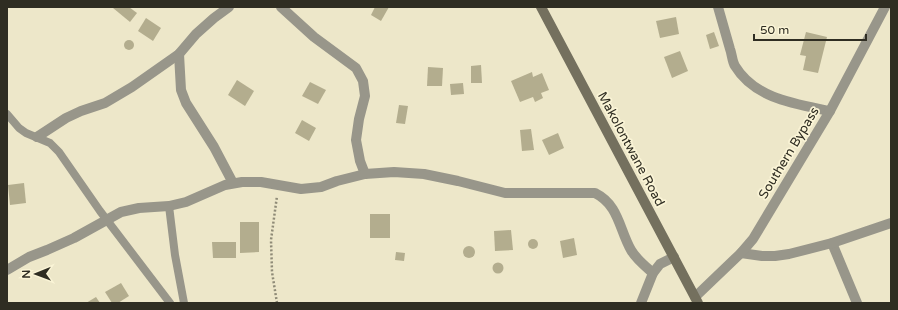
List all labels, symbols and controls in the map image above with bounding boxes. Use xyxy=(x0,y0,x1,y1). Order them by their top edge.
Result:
scale bar xyxy=(754,16,866,42)
text: 50 m xyxy=(760,23,789,37)
street label: Makolontwane Road xyxy=(594,89,668,209)
street label: Southern Bypass xyxy=(755,104,823,202)
north arrow xyxy=(16,254,56,294)
text: N xyxy=(20,270,33,279)

